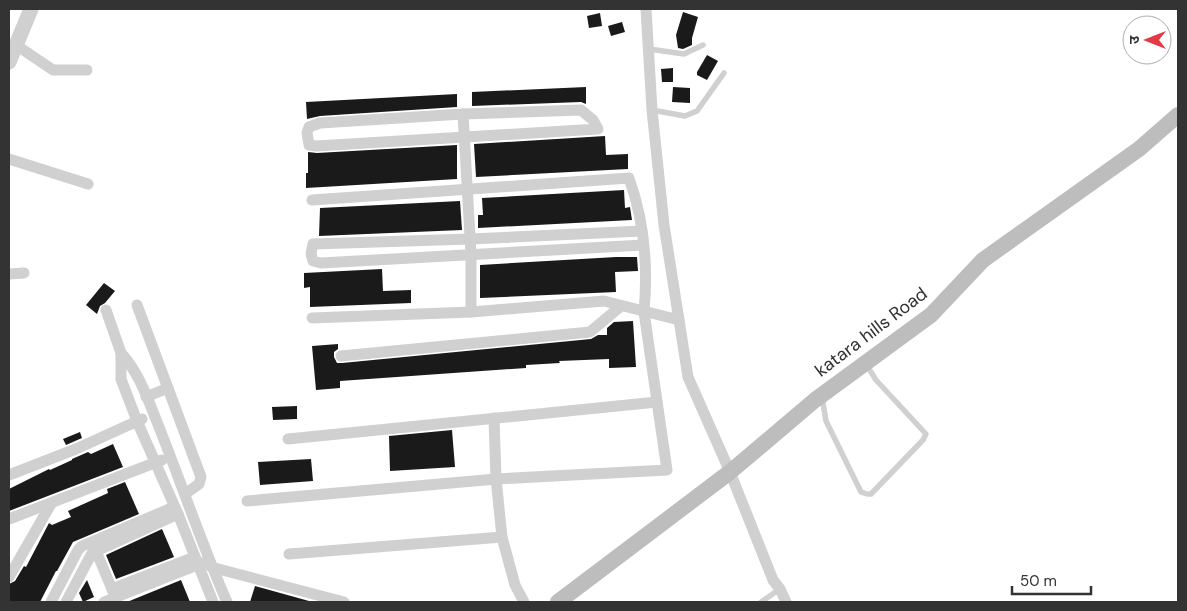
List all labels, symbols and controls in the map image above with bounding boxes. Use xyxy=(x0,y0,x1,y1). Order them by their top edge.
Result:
north arrow xyxy=(1122,15,1172,65)
text: उ xyxy=(1125,35,1143,44)
street label: katara hills Road xyxy=(810,282,932,382)
scale bar xyxy=(1012,564,1091,596)
text: 50 m xyxy=(1020,571,1057,591)

